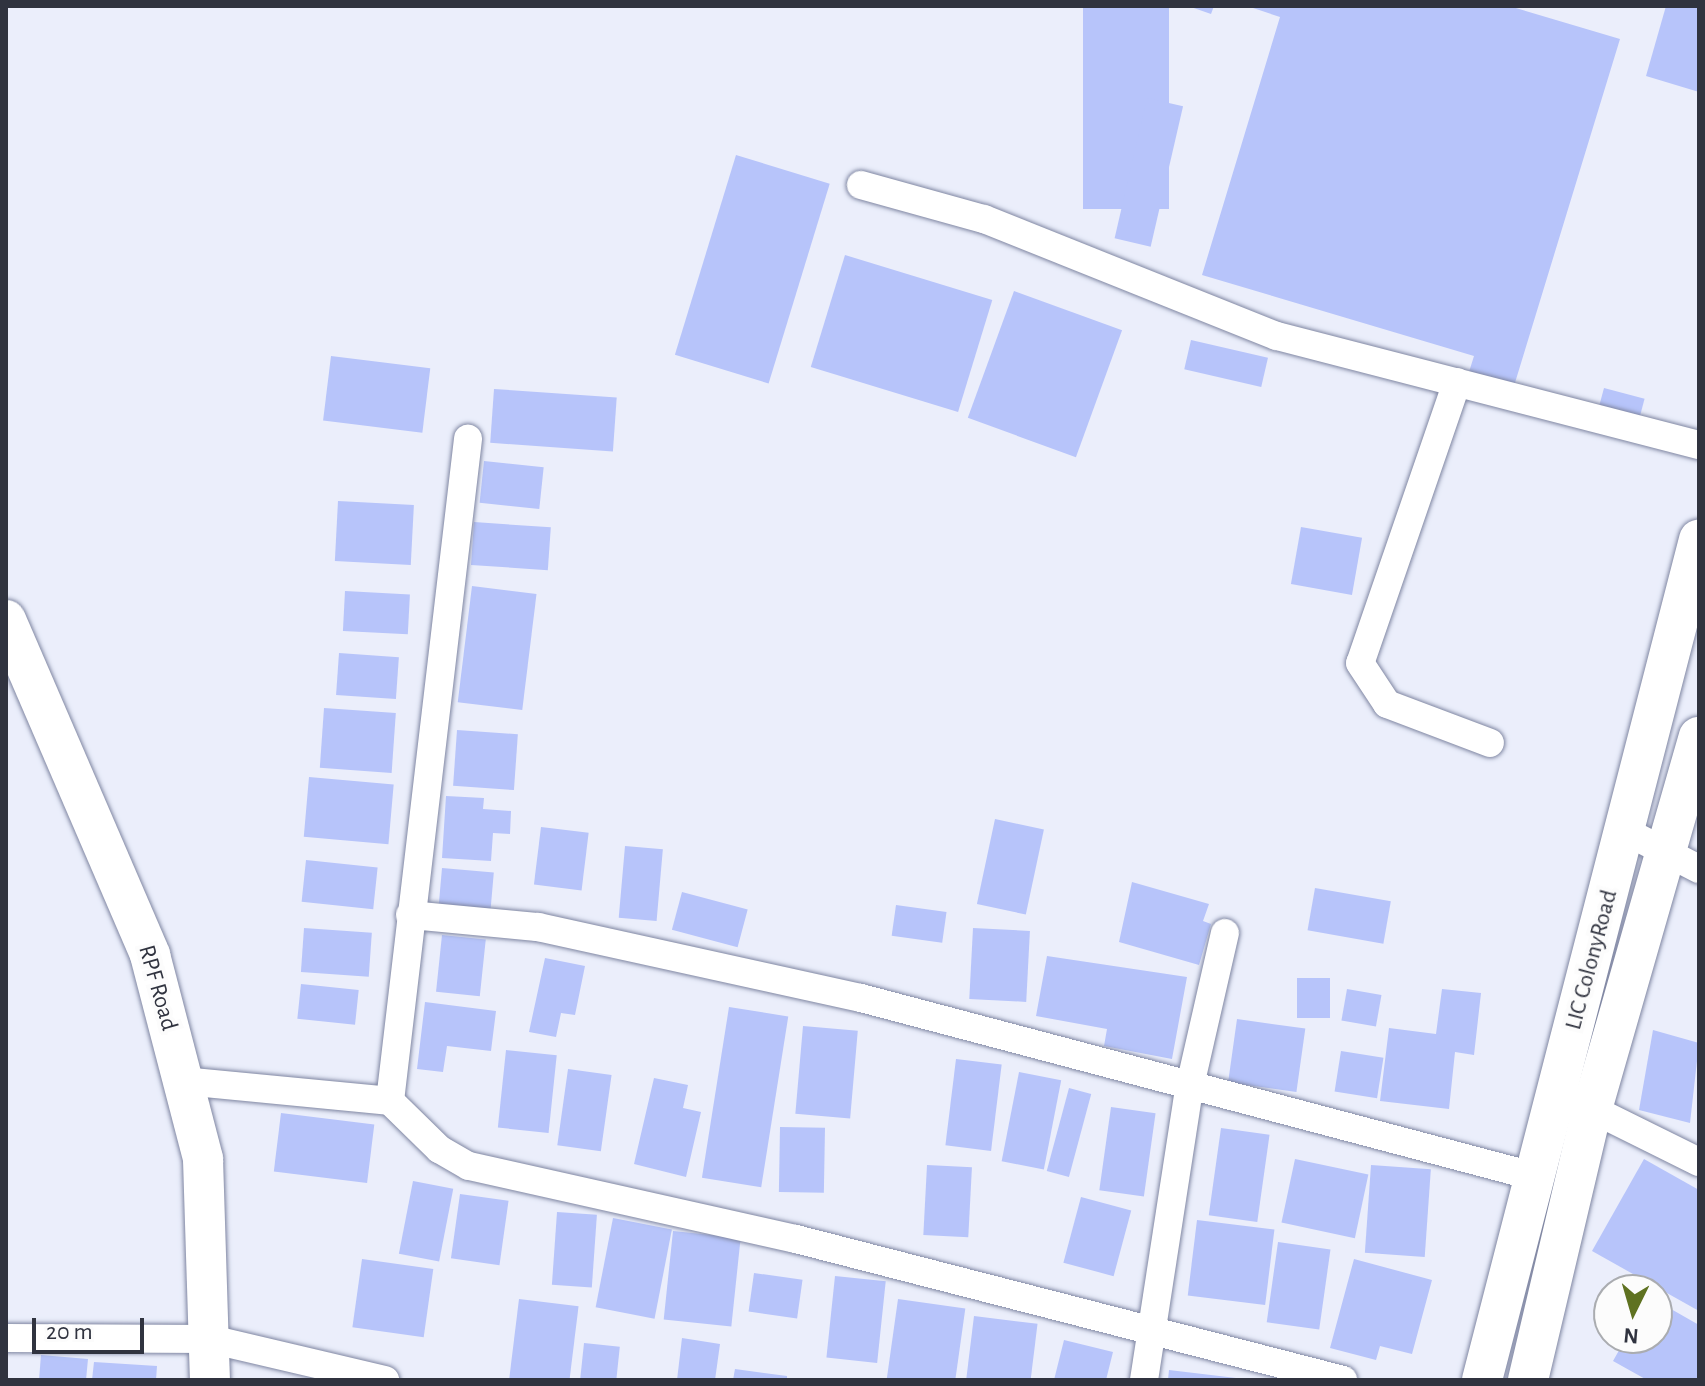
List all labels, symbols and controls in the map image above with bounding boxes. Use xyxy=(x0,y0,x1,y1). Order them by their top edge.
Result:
street label: LIC ColonyRoad xyxy=(1560,887,1624,1033)
street label: RPF Road xyxy=(131,942,183,1034)
north arrow xyxy=(1593,1274,1673,1354)
scale bar xyxy=(36,1302,148,1352)
text: 20 m xyxy=(46,1320,93,1344)
text: N xyxy=(1623,1324,1640,1348)

